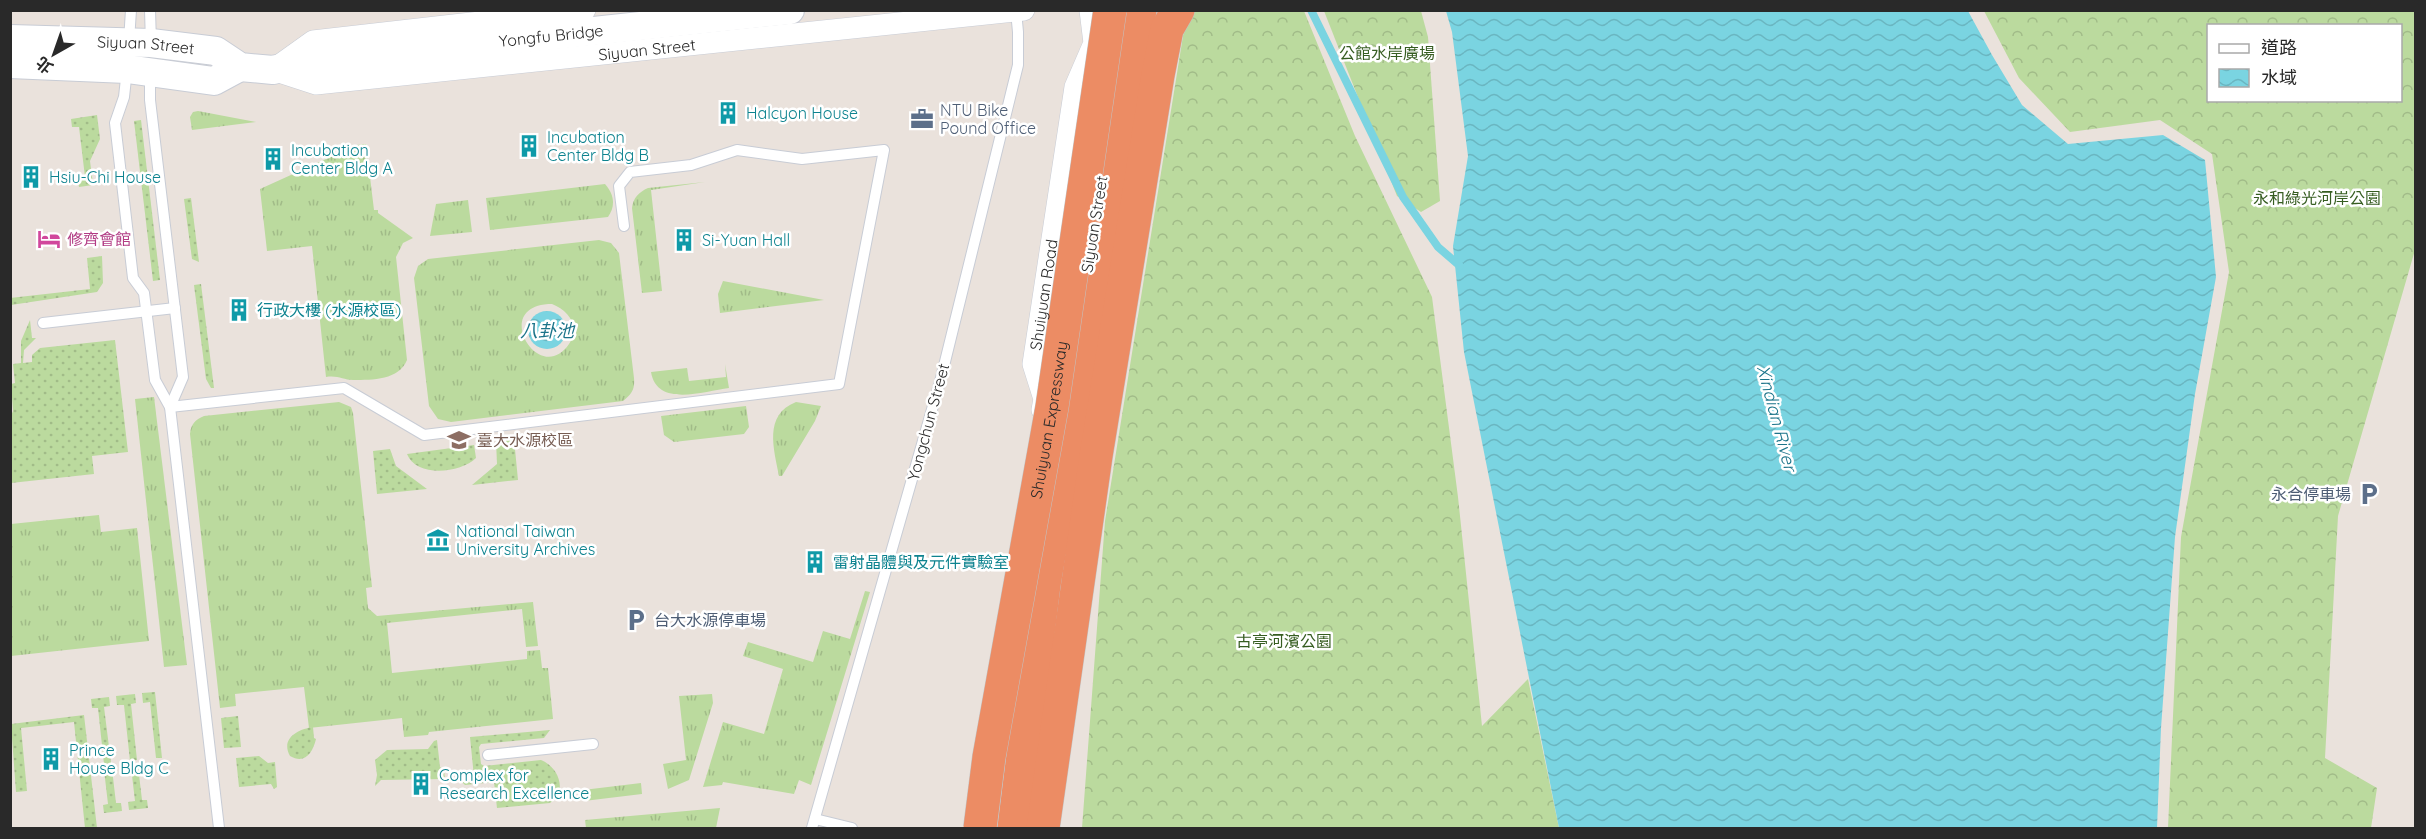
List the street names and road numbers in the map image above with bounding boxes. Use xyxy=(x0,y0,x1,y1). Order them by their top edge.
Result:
street label: Yongfu Bridge xyxy=(498,20,604,51)
street label: Siyuan Street xyxy=(97,31,196,58)
street label: Siyuan Street xyxy=(597,34,697,64)
street label: Siyuan Street xyxy=(1076,174,1112,274)
street label: Shuiyuan Road xyxy=(1025,238,1062,351)
street label: Shuiyuan Expressway xyxy=(1026,340,1072,500)
street label: Yongchun Street xyxy=(903,361,953,483)

